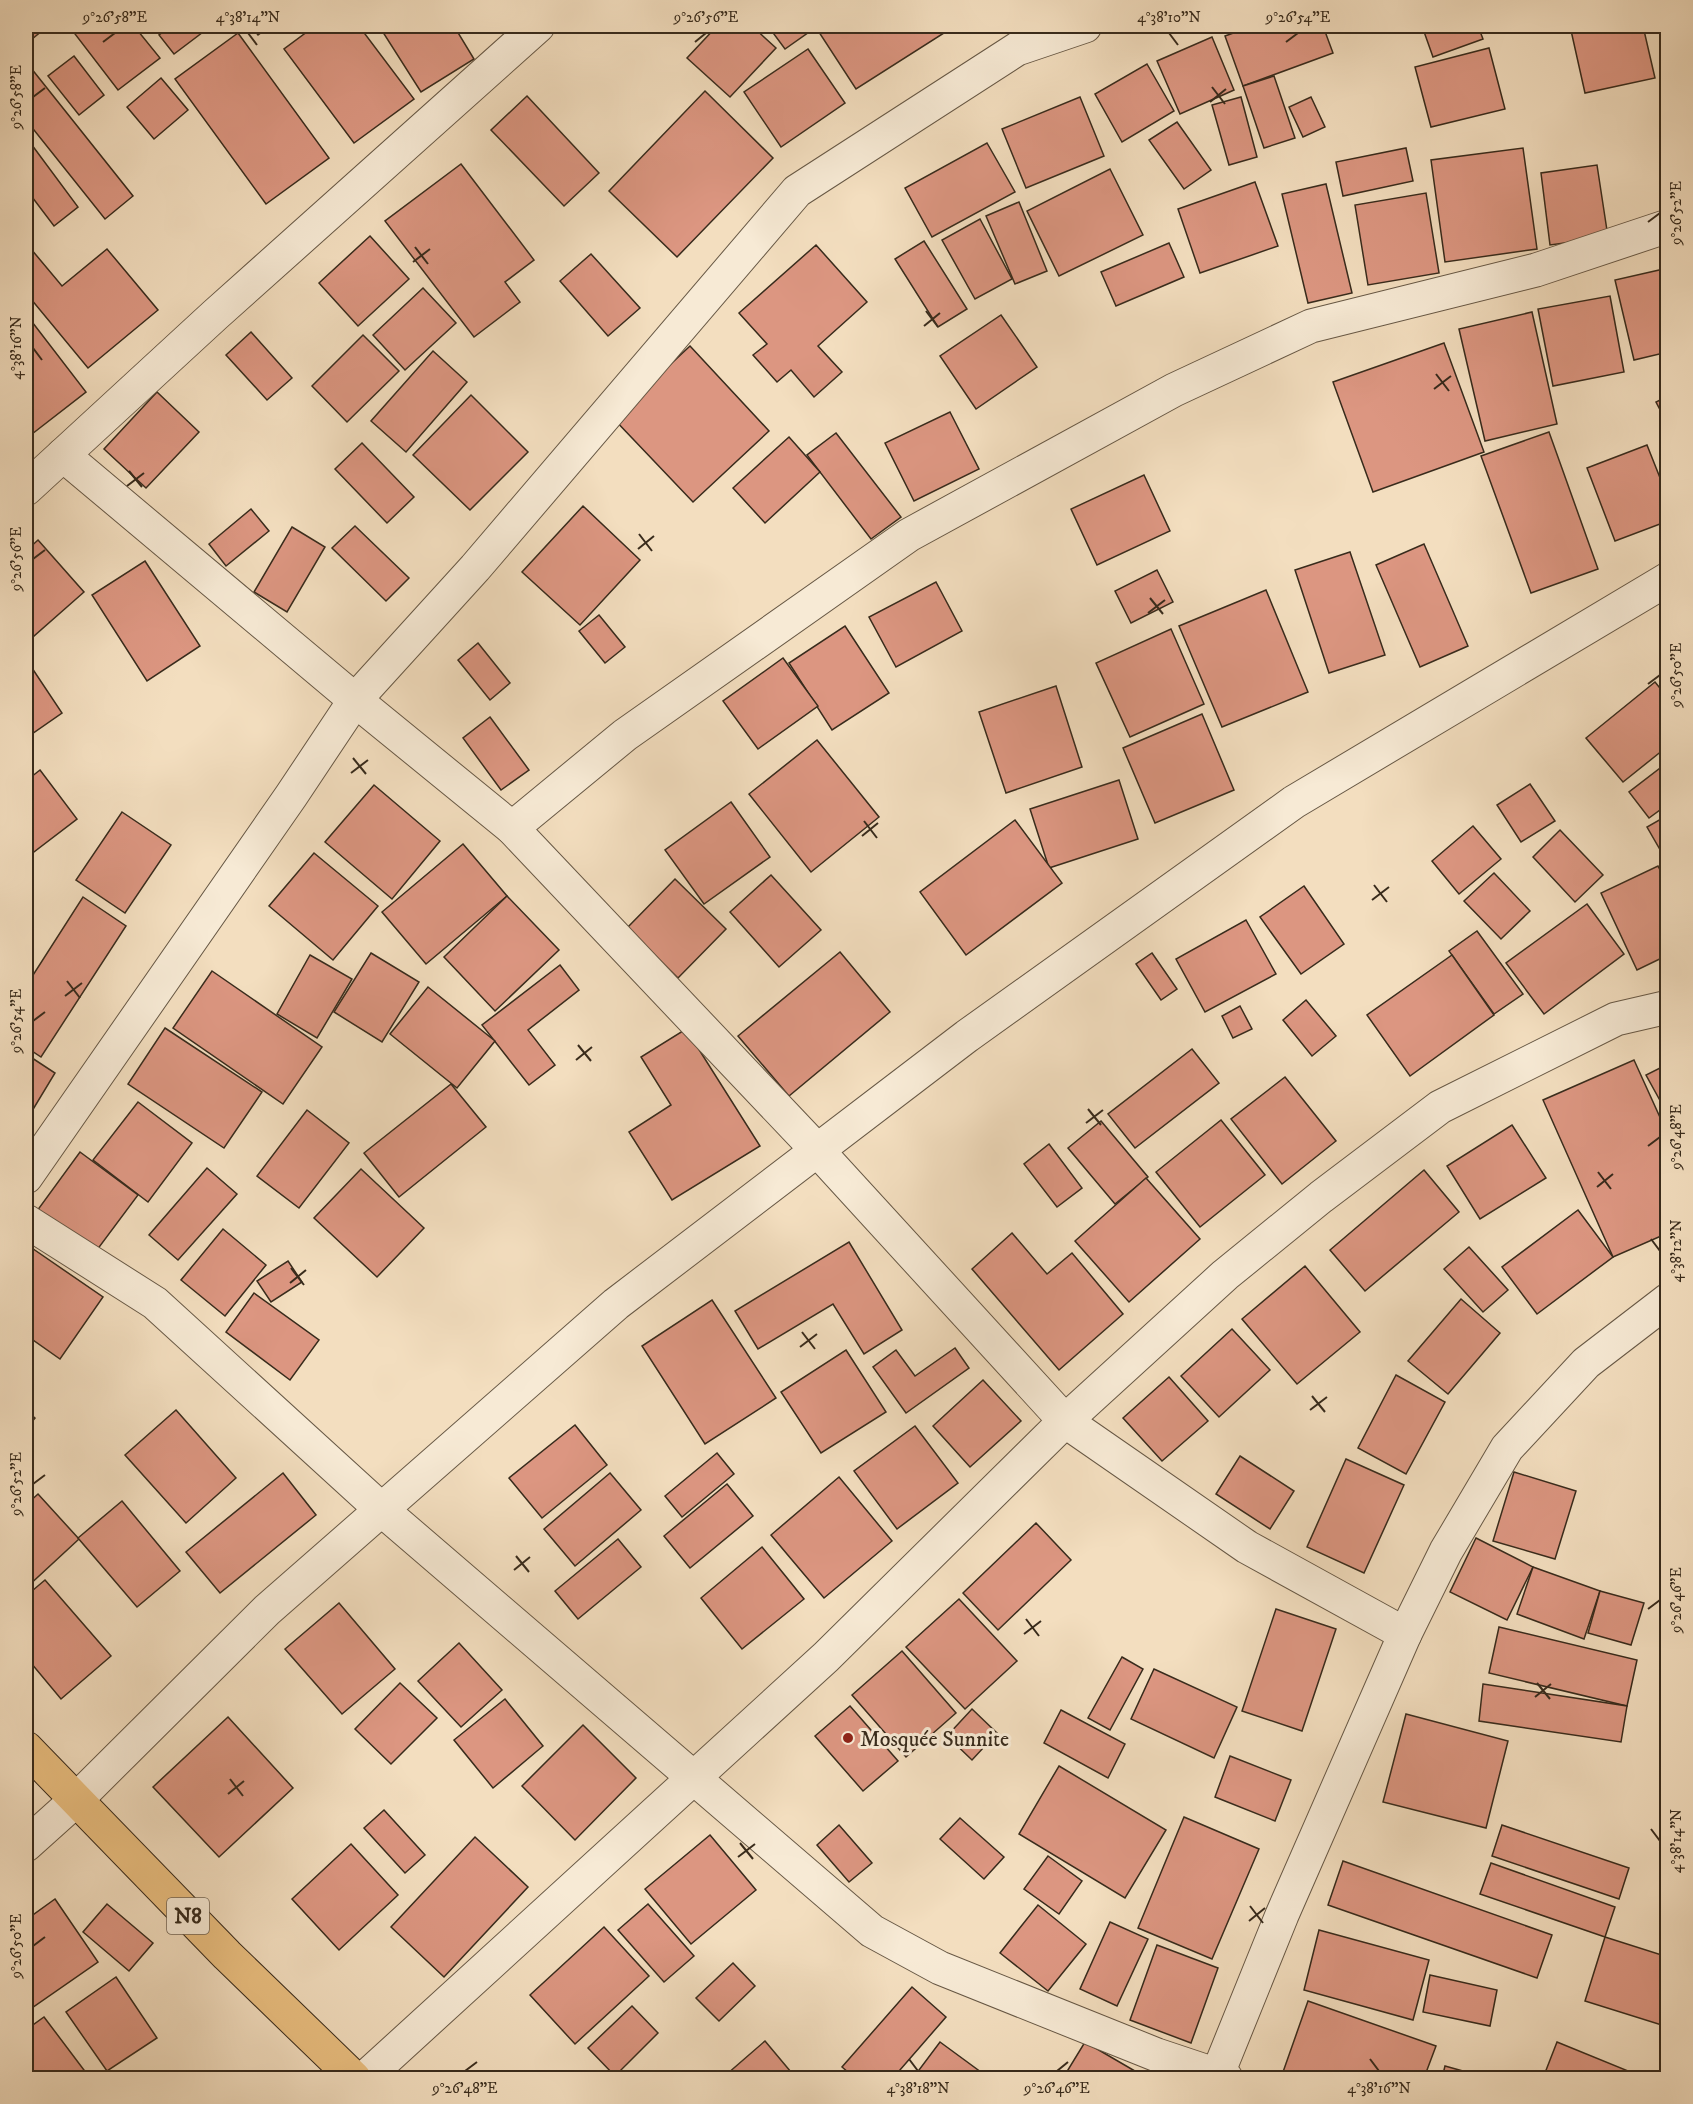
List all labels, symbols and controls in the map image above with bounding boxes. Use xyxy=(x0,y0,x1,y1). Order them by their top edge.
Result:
text: 9°26'58"E xyxy=(82,8,148,27)
text: 4°38'14"N xyxy=(216,8,280,27)
text: 9°26'56"E xyxy=(673,8,739,27)
text: 4°38'10"N xyxy=(1137,8,1201,27)
text: 9°26'54"E xyxy=(1265,8,1331,27)
text: 9°26'58"E xyxy=(7,64,26,130)
text: 9°26'52"E xyxy=(1667,181,1686,246)
text: 4°38'16"N xyxy=(7,316,26,380)
text: 9°26'56"E xyxy=(7,526,26,592)
text: 9°26'50"E xyxy=(1667,642,1686,708)
text: 9°26'54"E xyxy=(7,988,26,1054)
text: 9°26'48"E xyxy=(1667,1104,1686,1171)
text: 4°38'12"N xyxy=(1667,1219,1686,1283)
text: 9°26'52"E xyxy=(7,1452,26,1517)
text: 9°26'46"E xyxy=(1667,1567,1686,1634)
place label: Mosquée Sunnite xyxy=(860,1726,1009,1753)
marker: Mosquée Sunnite xyxy=(841,1731,855,1745)
text: 4°38'14"N xyxy=(1667,1809,1686,1873)
road number: N8 xyxy=(167,1898,209,1934)
text: 9°26'50"E xyxy=(7,1913,26,1979)
text: 9°26'48"E xyxy=(431,2079,498,2098)
text: 4°38'18"N xyxy=(886,2079,950,2098)
text: 9°26'46"E xyxy=(1023,2079,1090,2098)
text: 4°38'16"N xyxy=(1347,2079,1411,2098)

